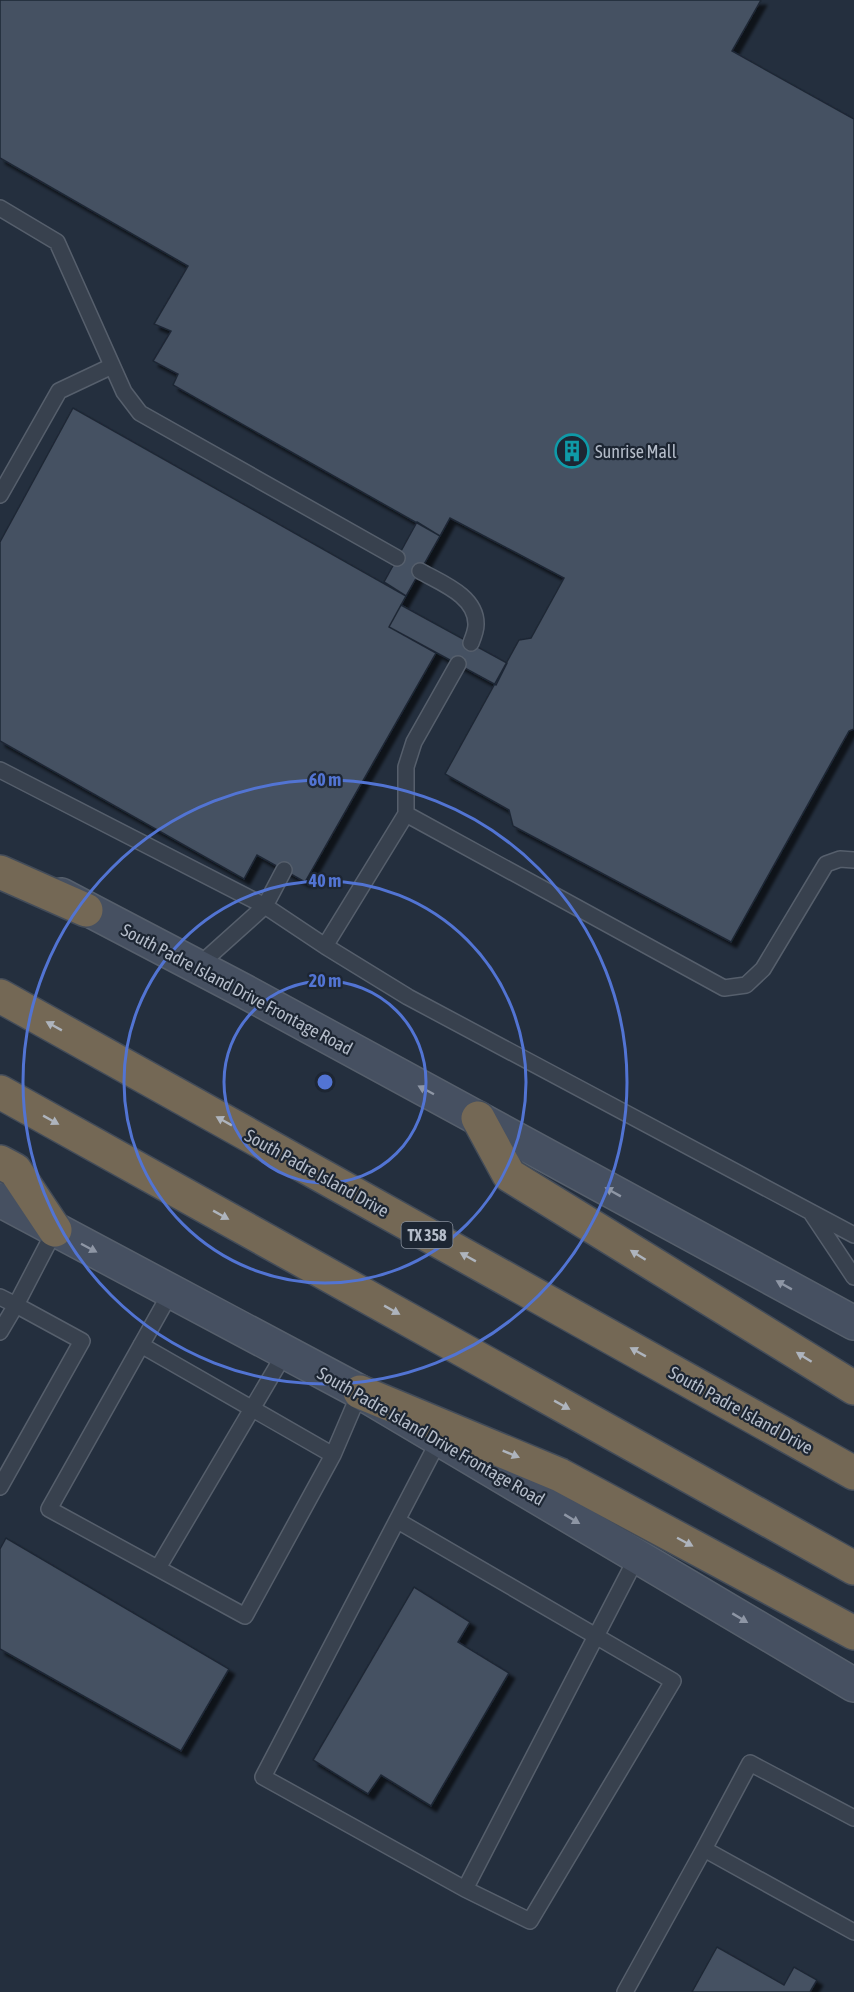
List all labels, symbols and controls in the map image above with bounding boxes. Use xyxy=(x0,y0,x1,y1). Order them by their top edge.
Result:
building icon: Sunrise Mall xyxy=(554,433,590,469)
place label: Sunrise Mall xyxy=(595,441,677,462)
text: 60 m xyxy=(309,769,341,790)
text: 40 m xyxy=(308,870,341,891)
street label: South Padre Island Drive Frontage Road xyxy=(118,919,356,1059)
text: 20 m xyxy=(309,970,341,991)
one-way arrow xyxy=(45,1021,62,1031)
centre of rings xyxy=(315,1072,335,1092)
one-way arrow xyxy=(418,1085,435,1095)
one-way arrow xyxy=(43,1115,60,1125)
one-way arrow xyxy=(215,1116,232,1126)
street label: South Padre Island Drive xyxy=(241,1125,393,1221)
one-way arrow xyxy=(604,1187,621,1197)
one-way arrow xyxy=(213,1210,230,1220)
road number: TX 358 xyxy=(402,1222,452,1248)
one-way arrow xyxy=(80,1243,97,1253)
one-way arrow xyxy=(630,1250,646,1261)
one-way arrow xyxy=(459,1252,476,1262)
one-way arrow xyxy=(775,1280,792,1290)
one-way arrow xyxy=(384,1305,401,1315)
one-way arrow xyxy=(629,1347,646,1357)
one-way arrow xyxy=(796,1352,812,1363)
street label: South Padre Island Drive Frontage Road xyxy=(314,1362,548,1510)
street label: South Padre Island Drive xyxy=(665,1362,817,1458)
one-way arrow xyxy=(554,1400,571,1410)
one-way arrow xyxy=(502,1450,520,1460)
one-way arrow xyxy=(564,1514,581,1524)
one-way arrow xyxy=(677,1537,694,1547)
one-way arrow xyxy=(732,1613,748,1624)

